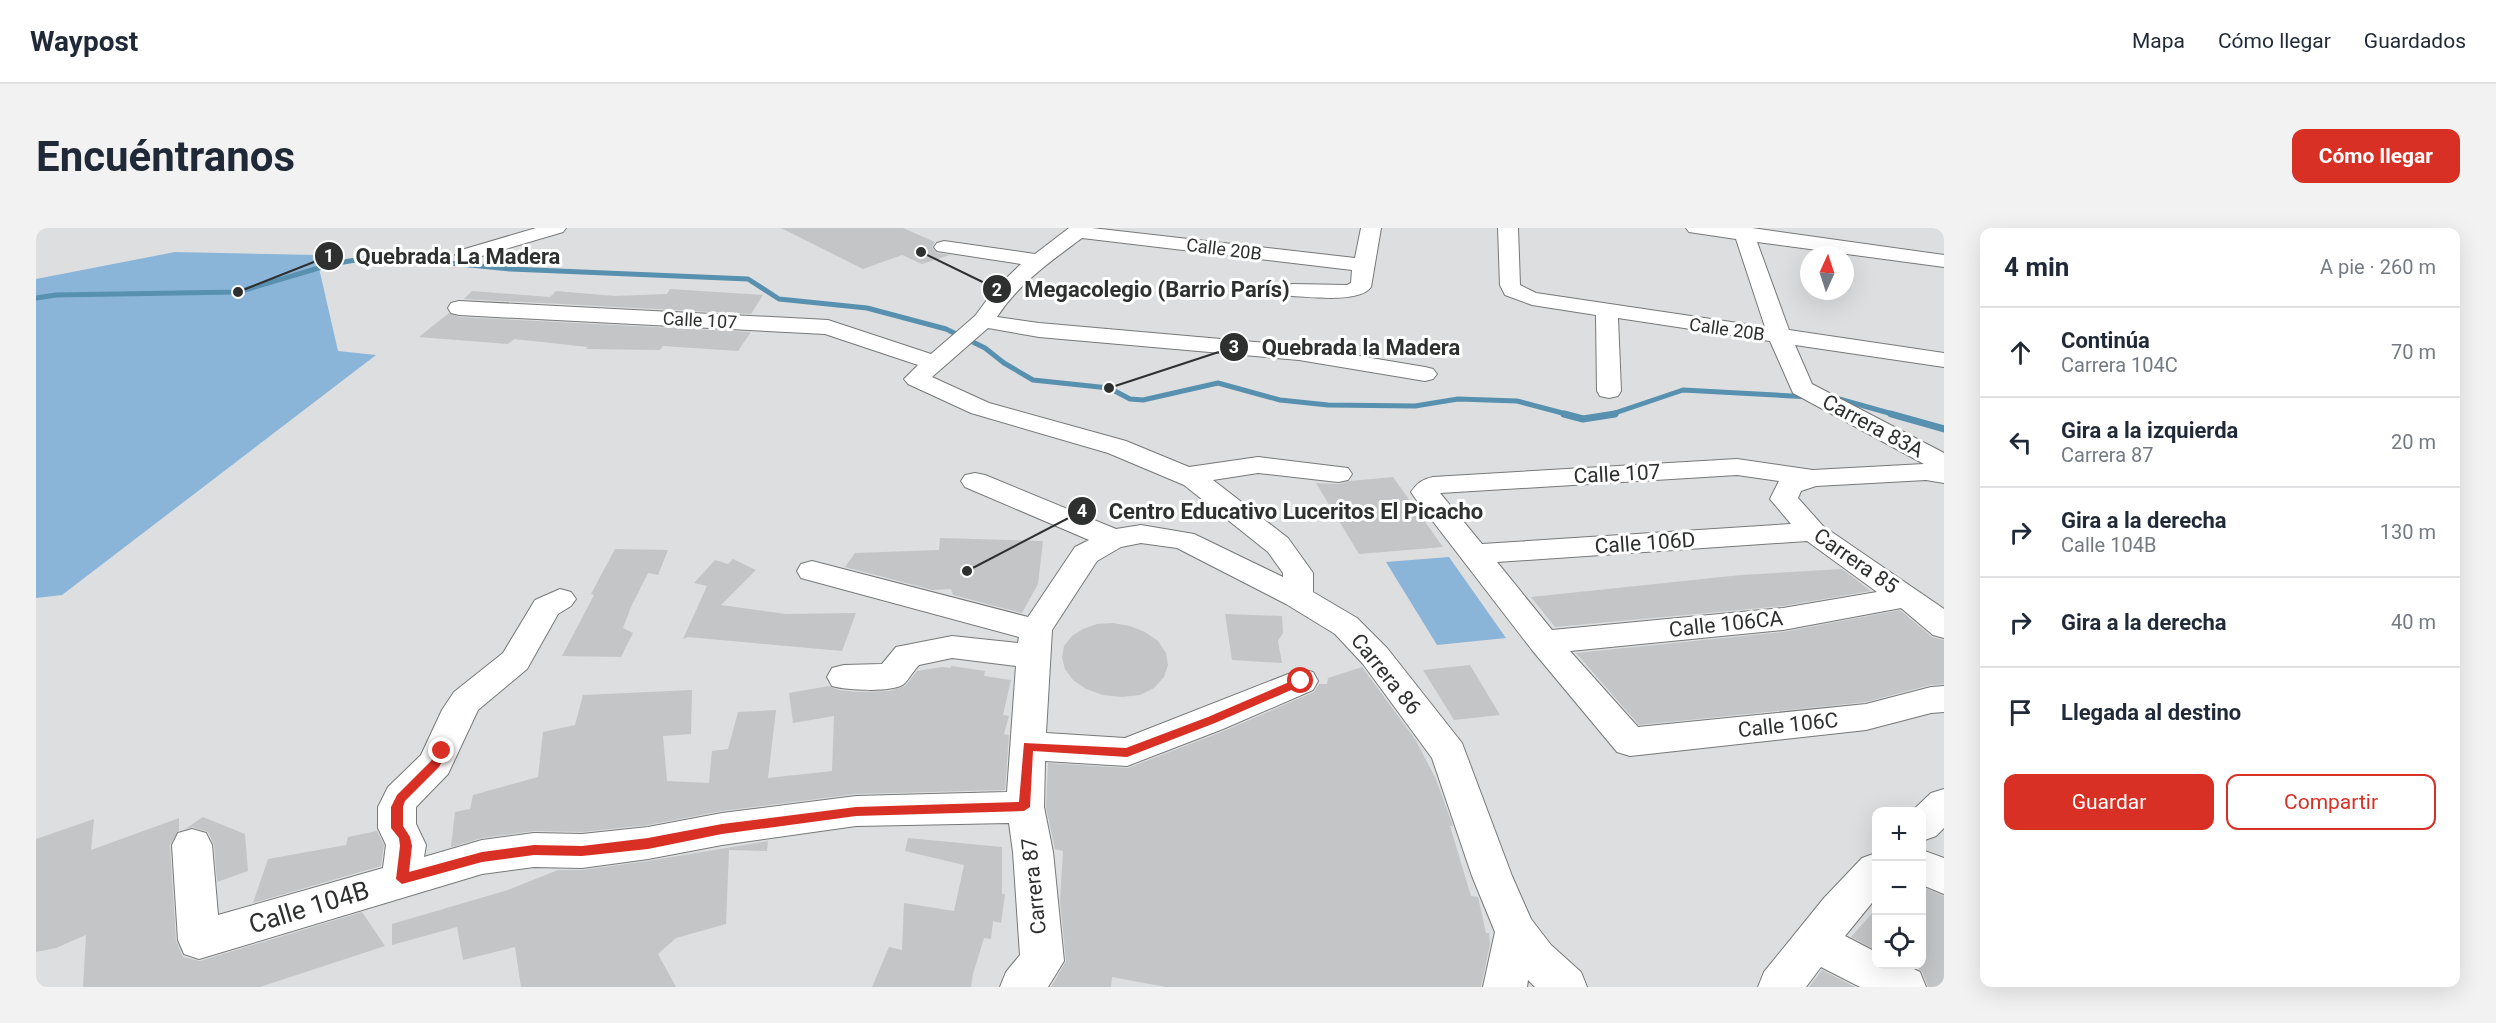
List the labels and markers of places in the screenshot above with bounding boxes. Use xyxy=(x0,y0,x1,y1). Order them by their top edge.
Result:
callout: Quebrada La Madera xyxy=(314,236,572,276)
callout: Megacolegio (Barrio París) xyxy=(982,269,1301,309)
callout: Quebrada la Madera xyxy=(1219,327,1472,367)
callout: Centro Educativo Luceritos El Picacho xyxy=(1067,491,1496,531)

